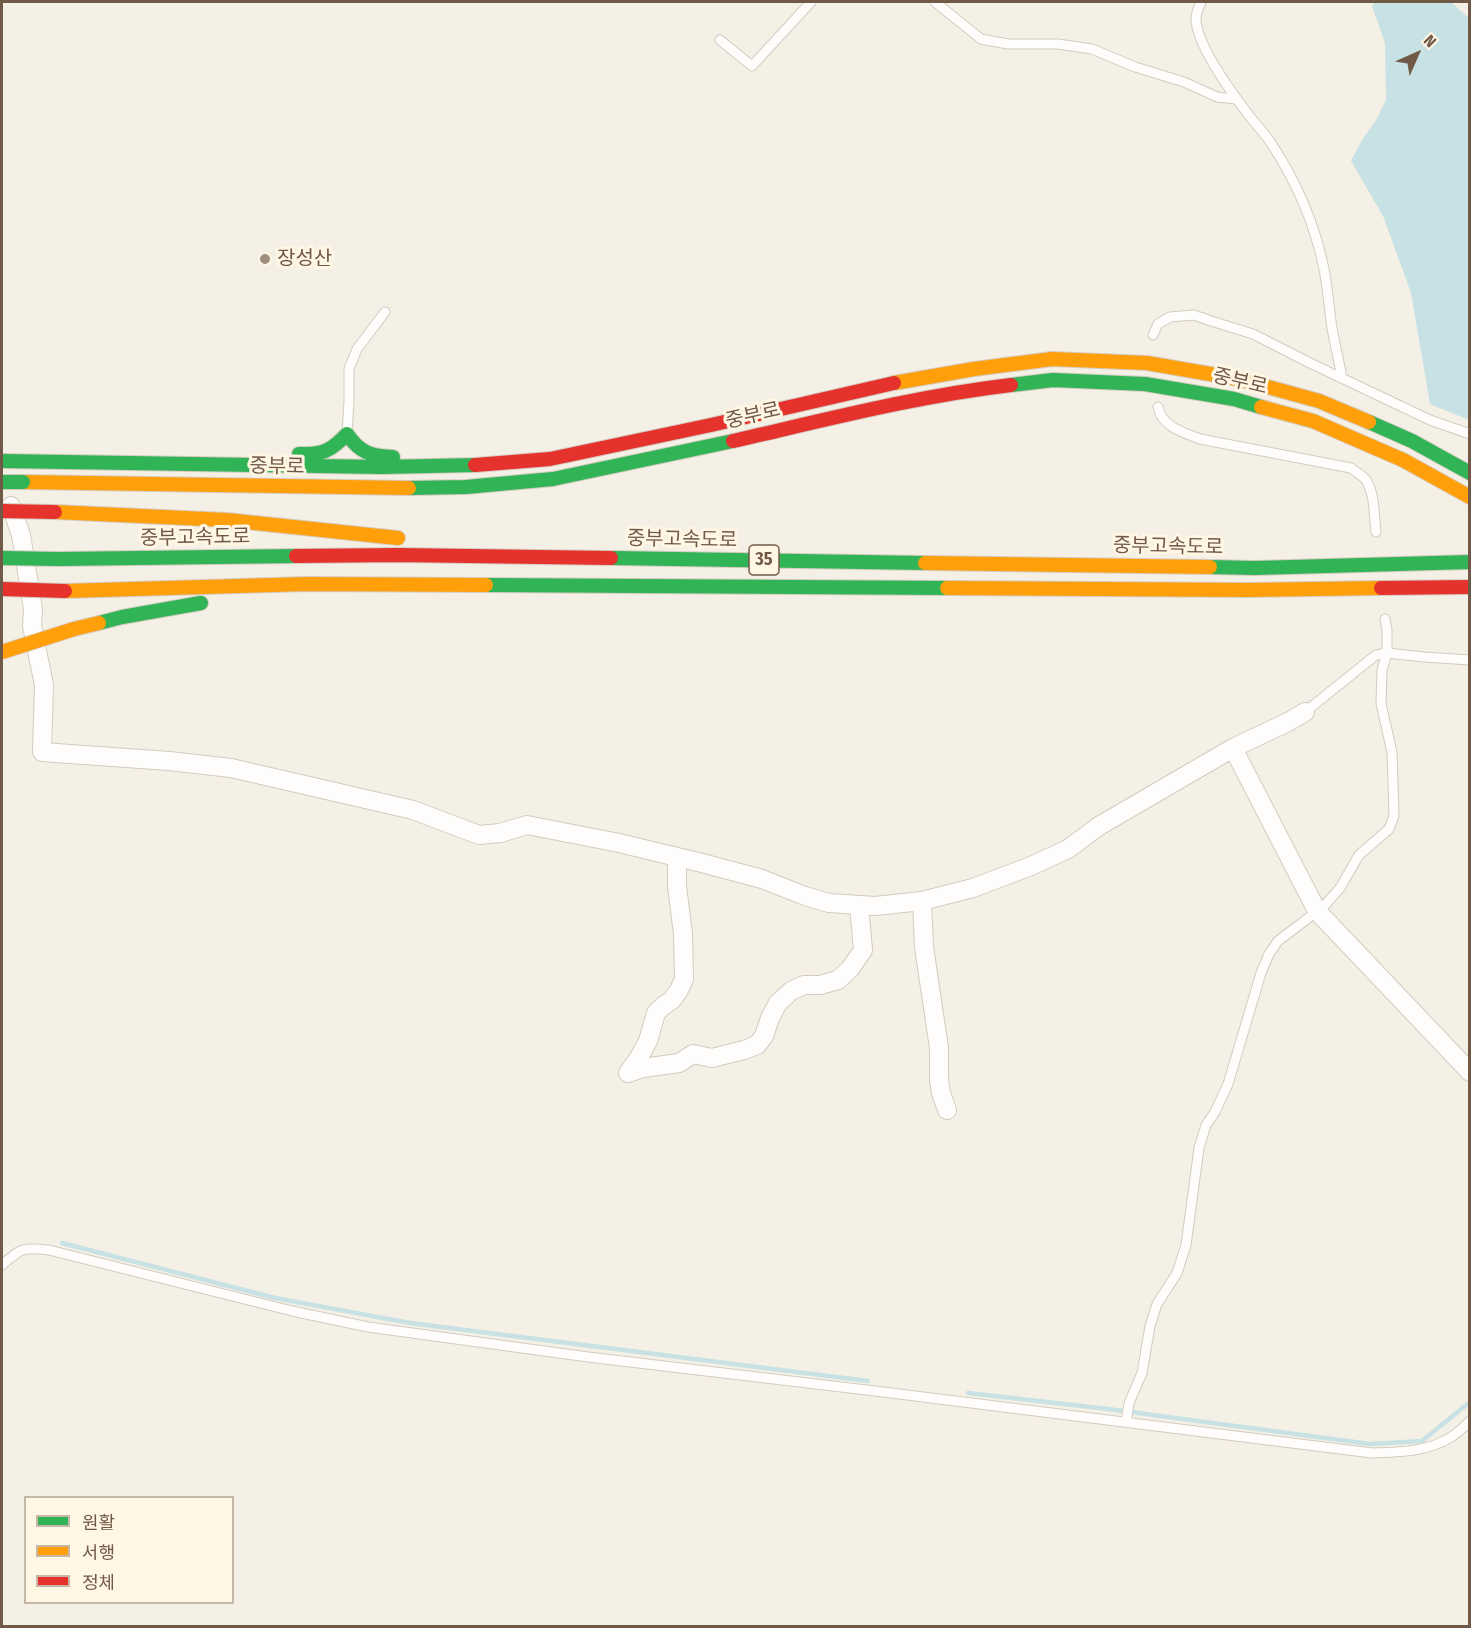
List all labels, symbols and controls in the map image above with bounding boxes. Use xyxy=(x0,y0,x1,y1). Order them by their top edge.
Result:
north arrow xyxy=(1387,24,1447,84)
text: N xyxy=(1420,31,1440,51)
place label: 장성산 xyxy=(277,247,332,271)
marker: 장성산 xyxy=(258,252,272,266)
street label: 중부로 xyxy=(1210,364,1270,400)
street label: 중부로 xyxy=(723,398,783,434)
street label: 중부로 xyxy=(249,455,305,479)
street label: 중부고속도로 xyxy=(140,525,250,551)
street label: 중부고속도로 xyxy=(627,527,737,553)
street label: 중부고속도로 xyxy=(1113,534,1223,560)
road number: 35 xyxy=(749,545,779,575)
legend xyxy=(24,1496,234,1604)
text: 원활 xyxy=(82,1512,115,1534)
text: 서행 xyxy=(82,1542,115,1564)
text: 정체 xyxy=(82,1572,115,1594)

